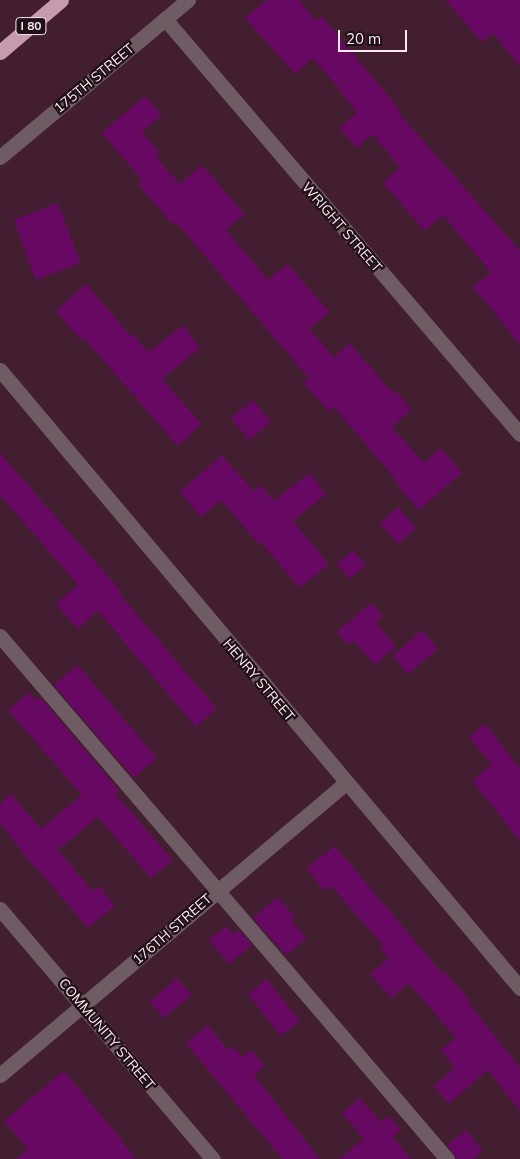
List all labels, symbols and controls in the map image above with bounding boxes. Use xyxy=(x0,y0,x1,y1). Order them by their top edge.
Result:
road number: I 80 xyxy=(15,16,47,36)
scale bar xyxy=(340,20,409,52)
text: 20 m xyxy=(346,29,381,48)
street label: 175TH STREET xyxy=(51,40,137,116)
street label: WRIGHT STREET xyxy=(298,179,386,275)
street label: HENRY STREET xyxy=(220,635,298,725)
street label: 176TH STREET xyxy=(129,890,215,968)
street label: COMMUNITY STREET xyxy=(55,975,159,1093)

